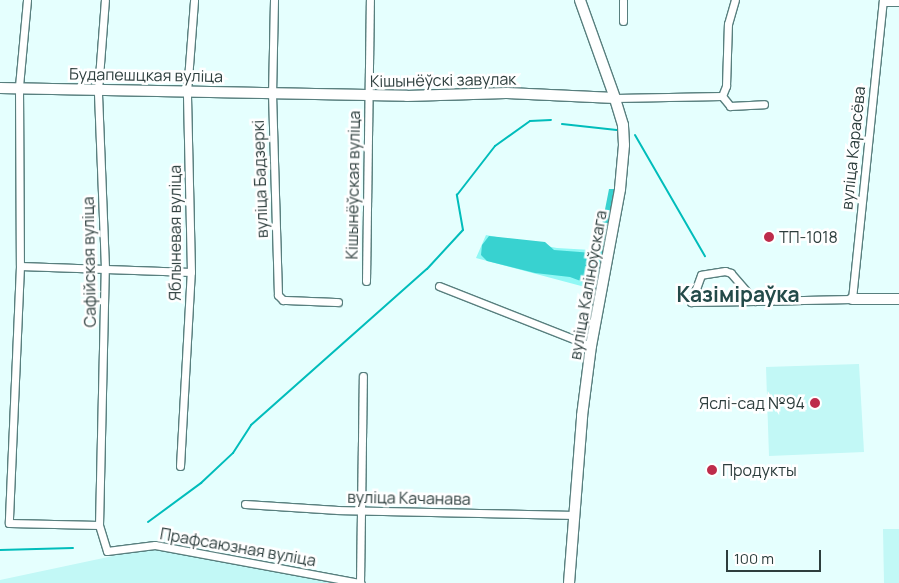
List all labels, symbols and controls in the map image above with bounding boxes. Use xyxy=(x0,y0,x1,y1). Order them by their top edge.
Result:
street label: Будапешцкая вуліца xyxy=(69,64,223,86)
street label: Кішынёўскі завулак xyxy=(370,69,516,91)
street label: вуліца Карасёва xyxy=(837,85,869,211)
street label: Кішынёўская вуліца xyxy=(342,110,364,260)
street label: вуліца Бадзеркі xyxy=(248,120,272,238)
street label: Яблыневая вуліца xyxy=(165,165,185,301)
street label: Сафійская вуліца xyxy=(78,196,100,328)
street label: вуліца Каліноўскага xyxy=(565,209,611,361)
place label: ТП-1018 xyxy=(779,227,838,247)
marker: ТП-1018 xyxy=(763,231,775,243)
district label: Казіміраўка xyxy=(676,281,800,307)
place label: Яслі-сад №94 xyxy=(699,393,805,413)
marker: Яслі-сад №94 xyxy=(809,397,821,409)
place label: Продукты xyxy=(722,460,797,480)
marker: Продукты xyxy=(706,464,718,476)
street label: вуліца Качанава xyxy=(347,487,471,509)
street label: Прафсаюзная вуліца xyxy=(159,524,317,570)
scale bar xyxy=(729,540,824,572)
text: 100 m xyxy=(734,548,774,569)

